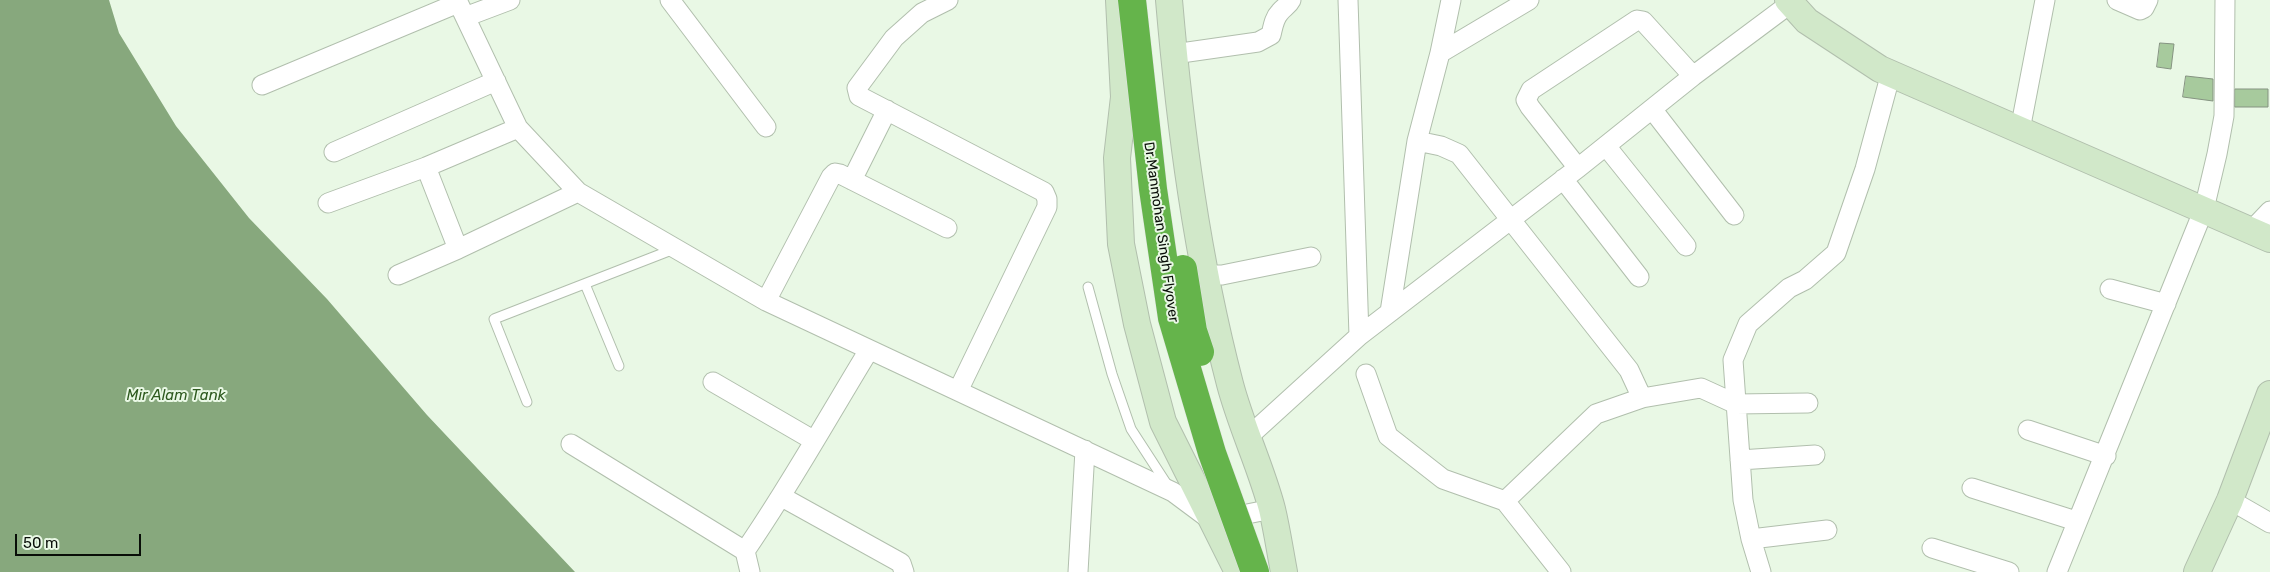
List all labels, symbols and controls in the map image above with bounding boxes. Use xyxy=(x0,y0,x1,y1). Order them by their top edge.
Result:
street label: Dr.Manmohan Singh Flyover xyxy=(1140,141,1182,323)
water label: Mir Alam Tank xyxy=(127,387,225,405)
scale bar xyxy=(18,524,144,556)
text: 50 m xyxy=(23,534,58,552)

